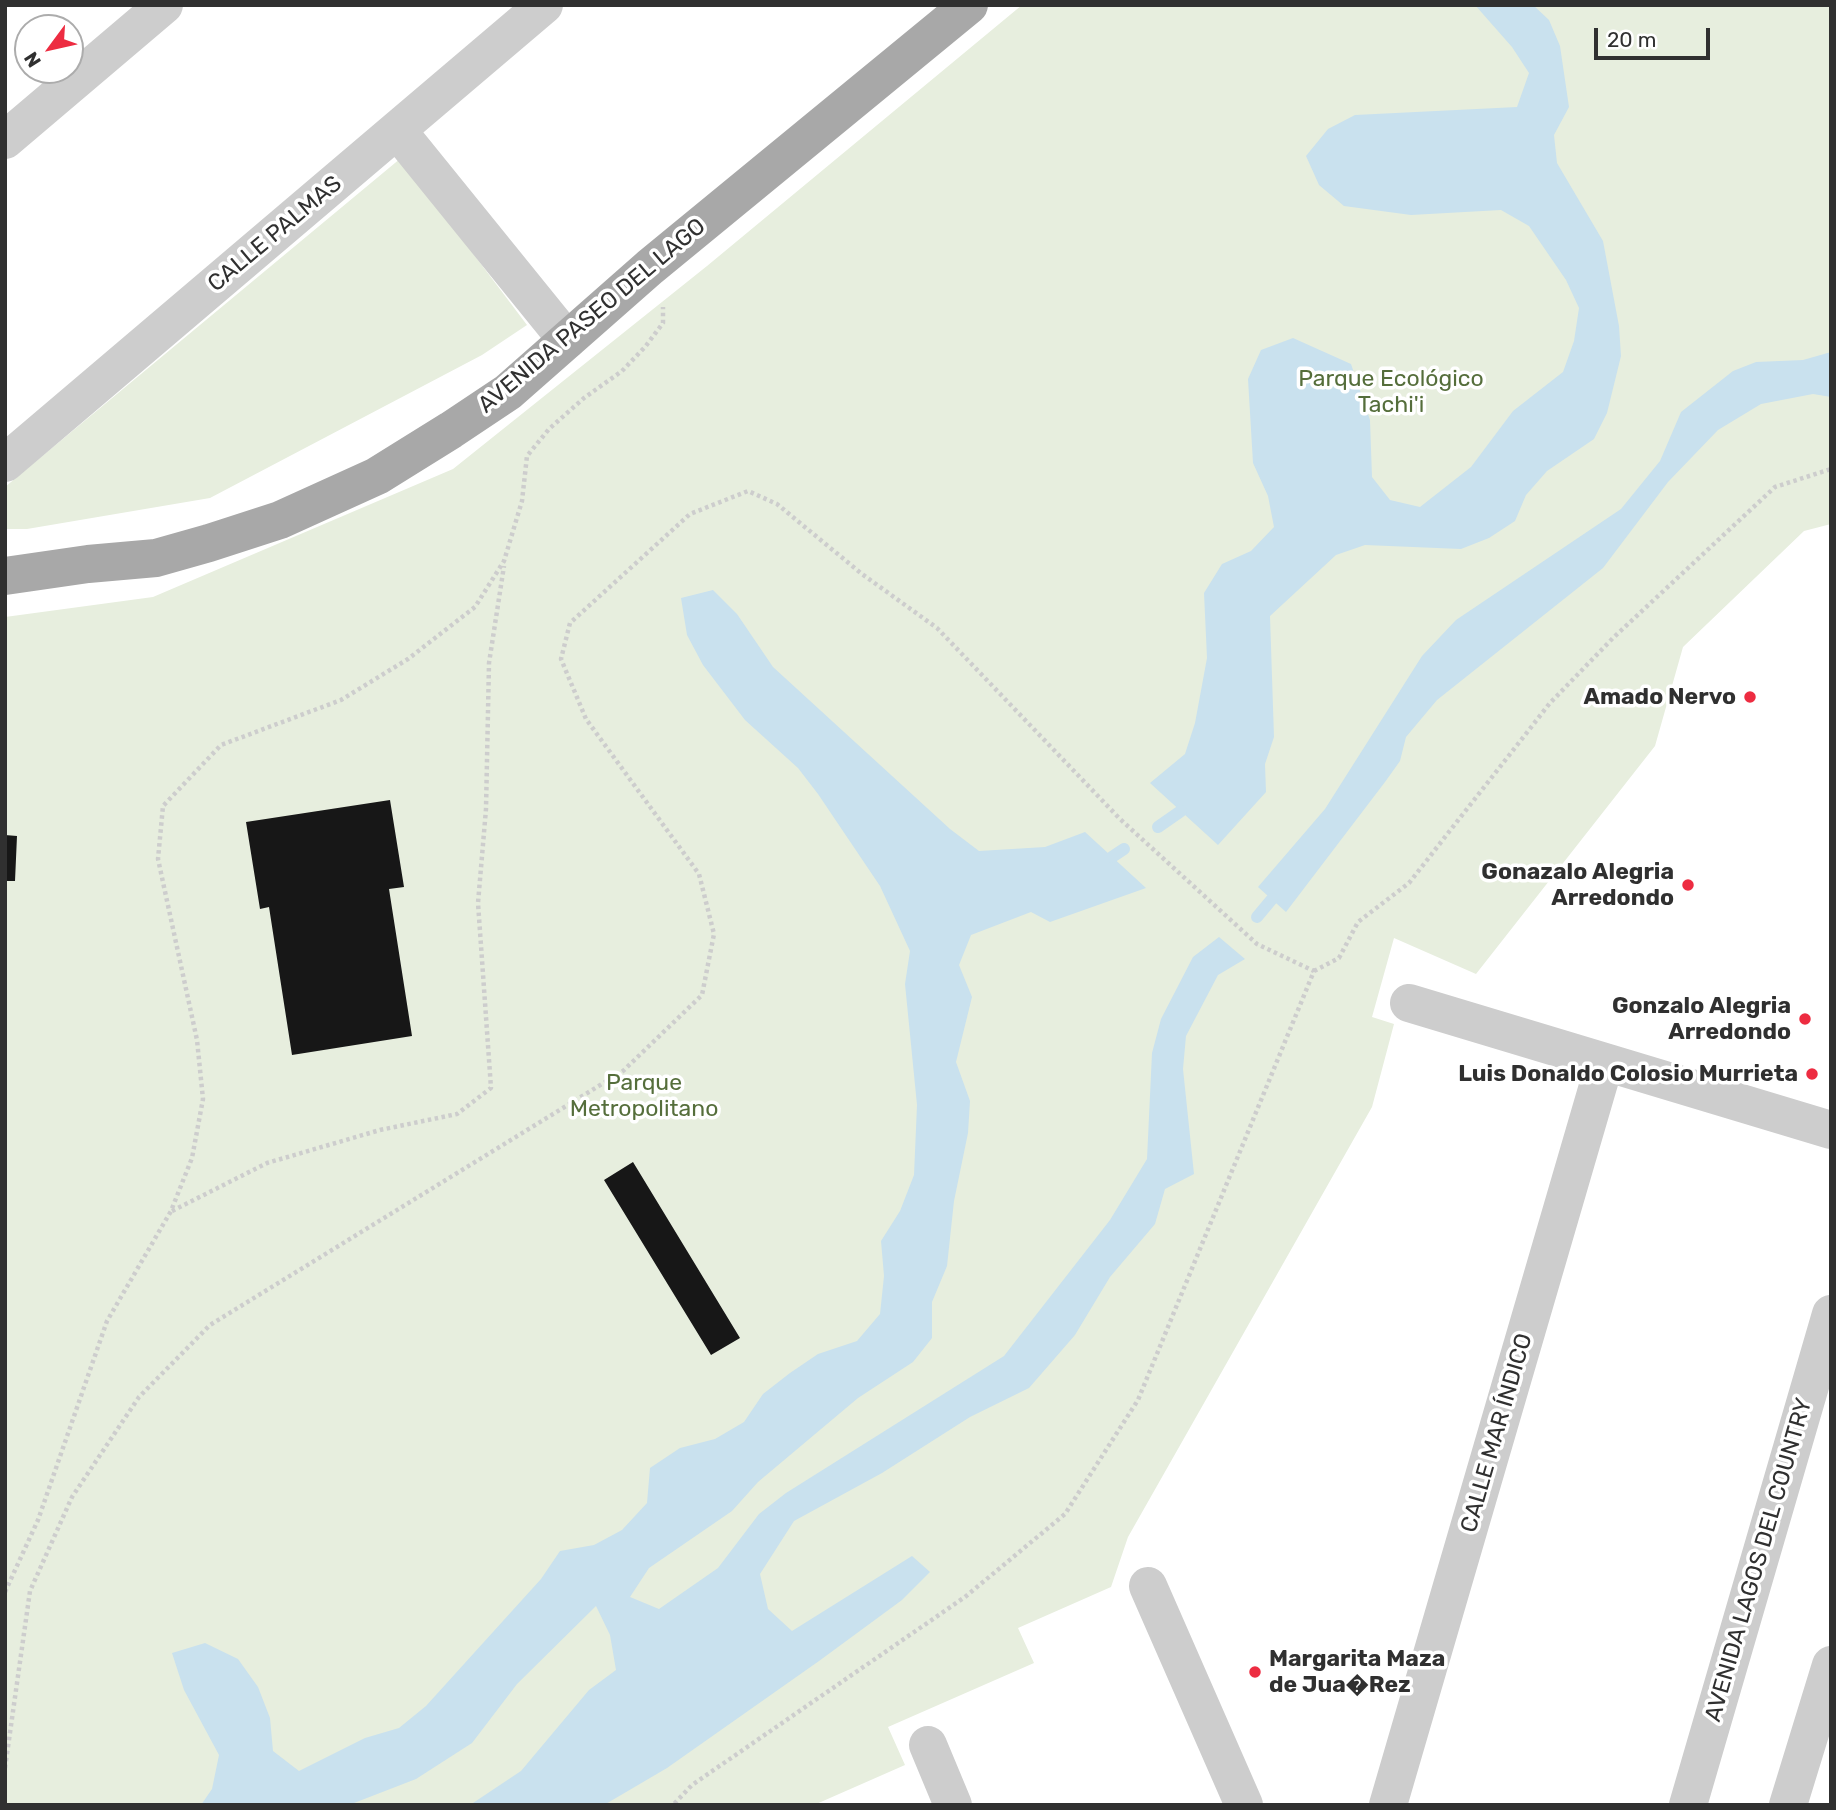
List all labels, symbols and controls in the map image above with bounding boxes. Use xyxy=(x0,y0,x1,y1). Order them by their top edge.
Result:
north arrow xyxy=(14,14,84,84)
scale bar xyxy=(1598,14,1714,58)
text: 20 m xyxy=(1607,27,1656,52)
text: N xyxy=(19,48,46,72)
street label: CALLE PALMAS xyxy=(203,170,347,298)
street label: AVENIDA PASEO DEL LAGO xyxy=(473,213,711,419)
park label: Parque Ecológico Tachi'i xyxy=(1298,365,1484,419)
place label: Amado Nervo xyxy=(1584,683,1736,711)
marker: Amado Nervo xyxy=(1742,689,1758,705)
place label: Gonazalo Alegria Arredondo xyxy=(1481,858,1674,912)
marker: Gonazalo Alegria Arredondo xyxy=(1680,877,1696,893)
place label: Gonzalo Alegria Arredondo xyxy=(1612,992,1791,1046)
marker: Gonzalo Alegria Arredondo xyxy=(1797,1011,1813,1027)
place label: Luis Donaldo Colosio Murrieta xyxy=(1458,1060,1798,1088)
marker: Luis Donaldo Colosio Murrieta xyxy=(1804,1066,1820,1082)
park label: Parque Metropolitano xyxy=(570,1069,718,1123)
street label: CALLE MAR ÍNDICO xyxy=(1455,1330,1539,1536)
street label: AVENIDA LAGOS DEL COUNTRY xyxy=(1700,1395,1818,1725)
place label: Margarita Maza de Jua�Rez xyxy=(1269,1645,1445,1699)
marker: Margarita Maza de Jua�Rez xyxy=(1247,1664,1263,1680)

